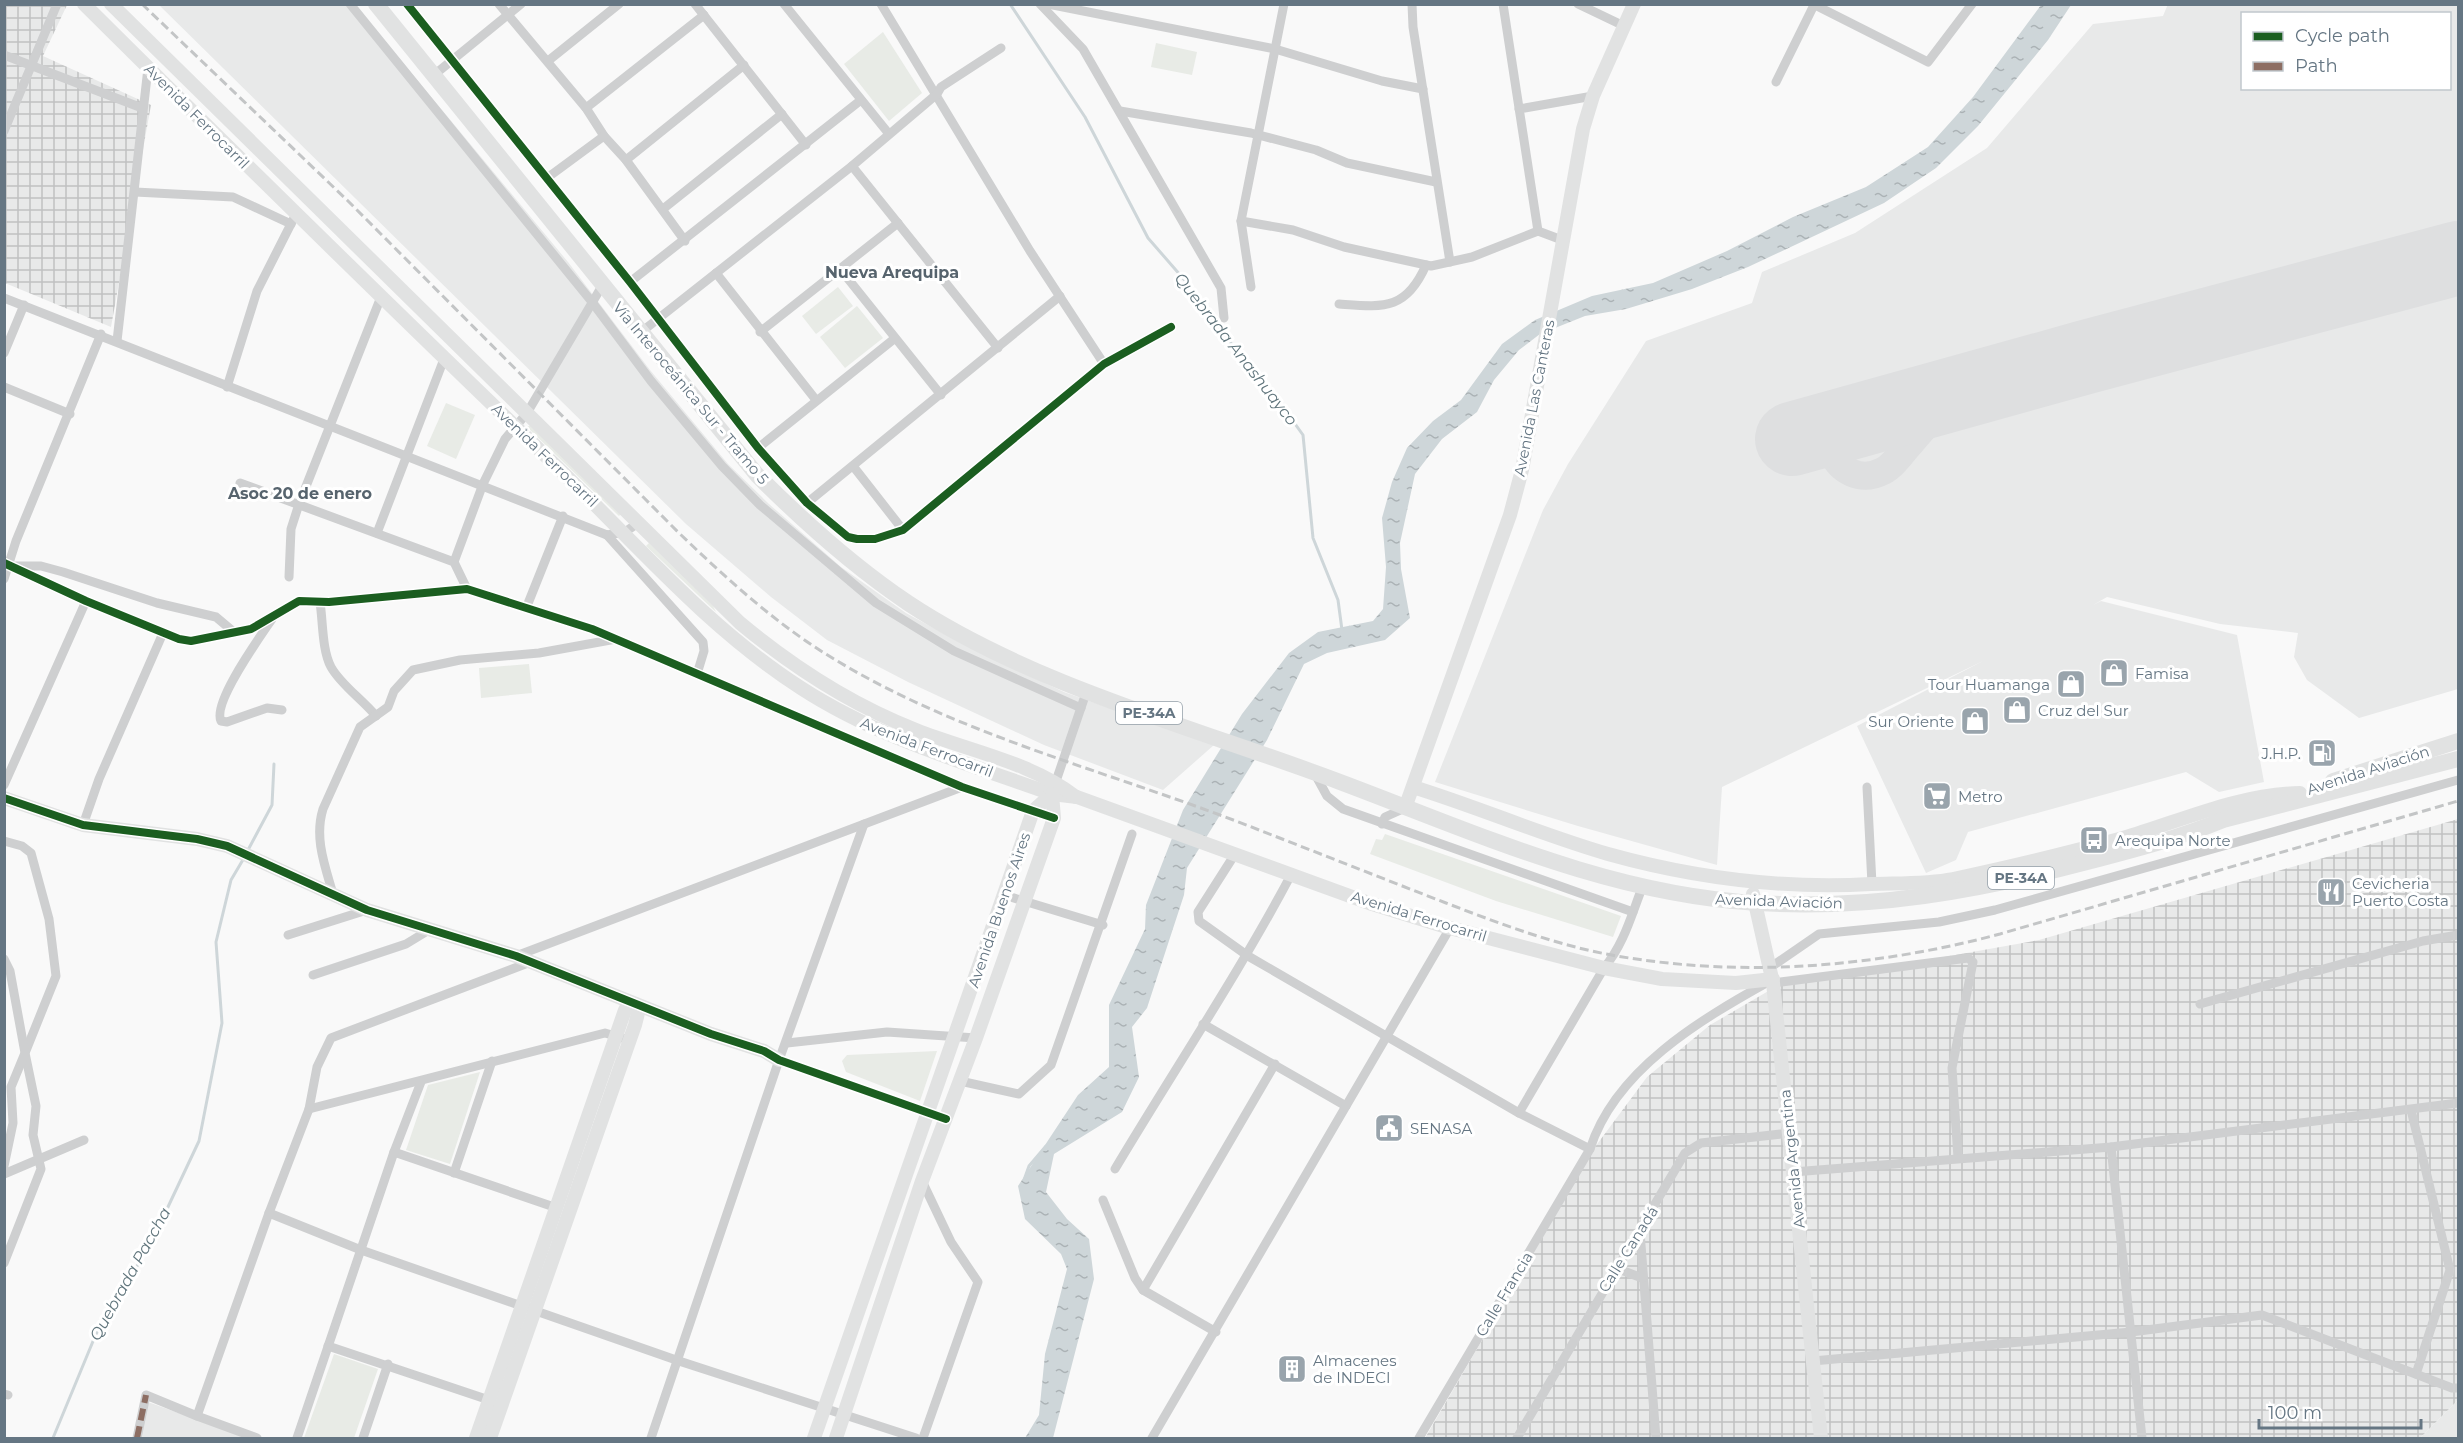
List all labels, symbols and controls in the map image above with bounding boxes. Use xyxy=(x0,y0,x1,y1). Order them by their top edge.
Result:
legend xyxy=(2241,12,2451,90)
text: Cycle path xyxy=(2295,25,2390,47)
text: Path xyxy=(2295,55,2338,77)
street label: Avenida Ferrocarril xyxy=(140,59,254,173)
district label: Nueva Arequipa xyxy=(825,263,959,282)
water label: Quebrada Anashuayco xyxy=(1171,269,1301,429)
street label: Vía Interoceánica Sur - Tramo 5 xyxy=(609,298,773,488)
street label: Avenida Las Canteras xyxy=(1509,318,1559,478)
street label: Avenida Ferrocarril xyxy=(488,399,602,511)
district label: Asoc 20 de enero xyxy=(227,484,372,503)
shop icon: Famisa xyxy=(2098,657,2130,689)
place label: Famisa xyxy=(2135,664,2189,683)
shop icon: Tour Huamanga xyxy=(2055,668,2087,700)
place label: Tour Huamanga xyxy=(1928,675,2050,694)
shop icon: Cruz del Sur xyxy=(2001,694,2033,726)
place label: Cruz del Sur xyxy=(2038,701,2129,720)
road number: PE-34A xyxy=(1116,702,1182,724)
shop icon: Sur Oriente xyxy=(1959,705,1991,737)
place label: Sur Oriente xyxy=(1868,712,1954,731)
street label: Avenida Ferrocarril xyxy=(858,713,996,781)
fuel station icon: J.H.P. xyxy=(2306,737,2338,769)
street label: Avenida Aviación xyxy=(2304,741,2432,799)
place label: J.H.P. xyxy=(2261,744,2301,763)
supermarket icon: Metro xyxy=(1921,780,1953,812)
place label: Metro xyxy=(1958,787,2003,806)
bus stop icon: Arequipa Norte xyxy=(2078,824,2110,856)
street label: Avenida Buenos Aires xyxy=(964,830,1034,990)
place label: Arequipa Norte xyxy=(2115,831,2231,850)
road number: PE-34A xyxy=(1988,867,2054,889)
place label: Cevicheria Puerto Costa xyxy=(2352,874,2449,910)
restaurant icon: Cevicheria Puerto Costa xyxy=(2315,876,2347,908)
street label: Avenida Ferrocarril xyxy=(1349,886,1489,946)
street label: Avenida Aviación xyxy=(1715,889,1843,913)
street label: Avenida Argentina xyxy=(1775,1089,1809,1229)
public building icon: SENASA xyxy=(1373,1112,1405,1144)
place label: SENASA xyxy=(1410,1119,1472,1138)
street label: Calle Canadá xyxy=(1594,1202,1662,1296)
water label: Quebrada Paccha xyxy=(86,1204,175,1344)
street label: Calle Francia xyxy=(1471,1248,1537,1340)
place label: Almacenes de INDECI xyxy=(1313,1351,1396,1387)
building icon: Almacenes de INDECI xyxy=(1276,1353,1308,1385)
scale bar xyxy=(2259,1392,2421,1430)
text: 100 m xyxy=(2268,1402,2322,1424)

